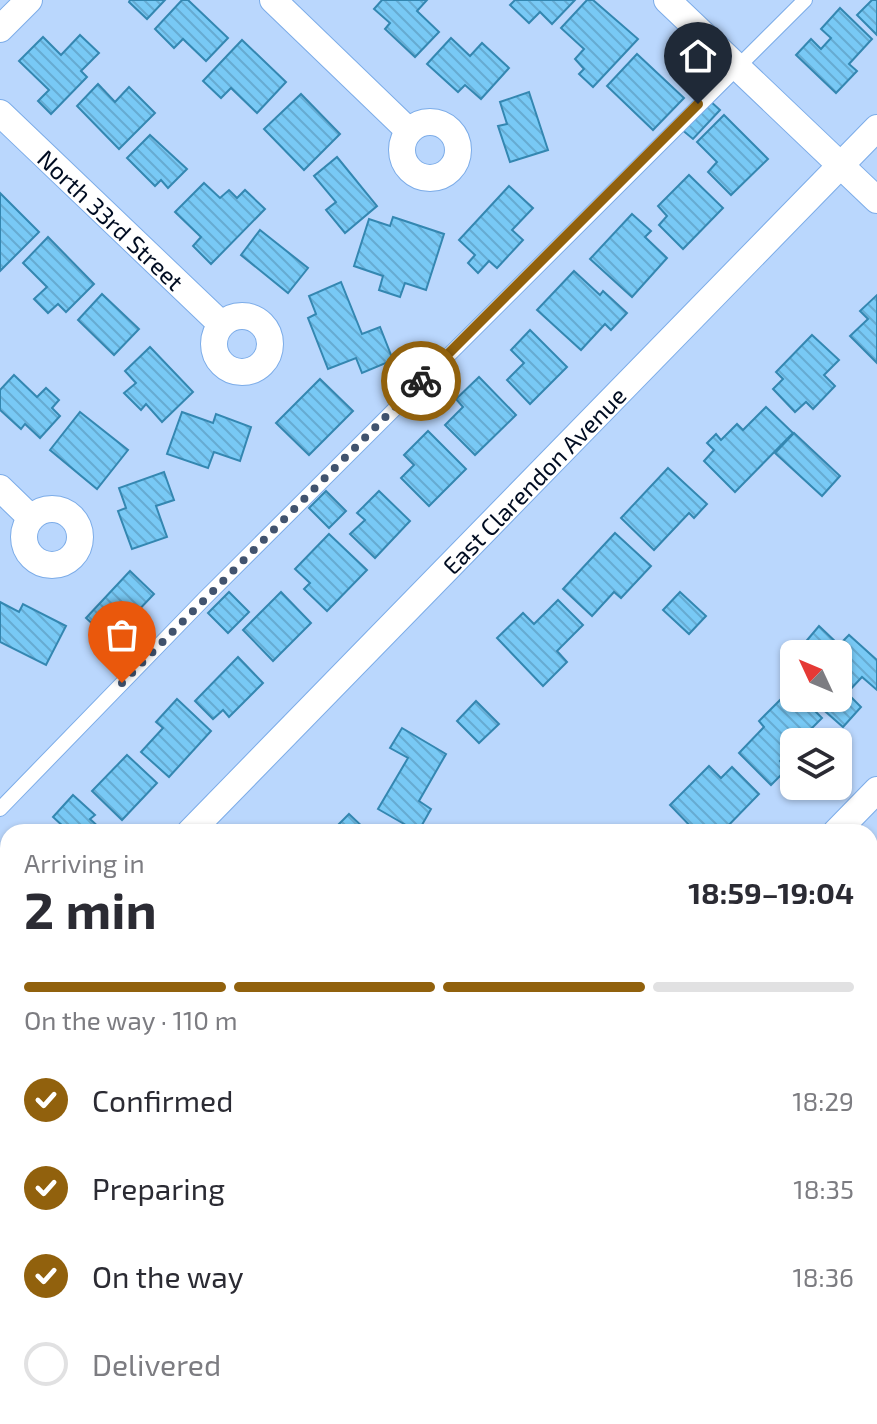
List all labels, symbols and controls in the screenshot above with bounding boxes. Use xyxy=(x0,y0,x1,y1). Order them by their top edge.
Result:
pin xyxy=(664,22,732,104)
icon: home xyxy=(676,34,720,78)
street label: North 33rd Street xyxy=(32,143,190,296)
courier xyxy=(381,341,461,421)
icon: bike xyxy=(399,359,443,403)
street label: East Clarendon Avenue xyxy=(436,380,631,580)
pin xyxy=(88,601,156,683)
icon: bag xyxy=(100,613,144,657)
north arrow xyxy=(780,640,852,712)
map controls xyxy=(780,640,852,800)
button: layers xyxy=(780,728,852,800)
text: Arriving in xyxy=(24,847,145,878)
text: 18:59–19:04 xyxy=(688,874,854,910)
text: 2 min xyxy=(24,877,157,939)
text: On the way · 110 m xyxy=(24,1004,238,1035)
icon: check xyxy=(24,1078,68,1122)
text: Confirmed xyxy=(92,1082,233,1118)
text: 18:29 xyxy=(792,1085,854,1116)
icon: check xyxy=(24,1166,68,1210)
text: Preparing xyxy=(92,1170,225,1206)
text: 18:35 xyxy=(793,1173,854,1204)
icon: check xyxy=(24,1254,68,1298)
text: On the way xyxy=(92,1258,244,1294)
text: 18:36 xyxy=(792,1261,854,1292)
text: Delivered xyxy=(92,1346,221,1382)

